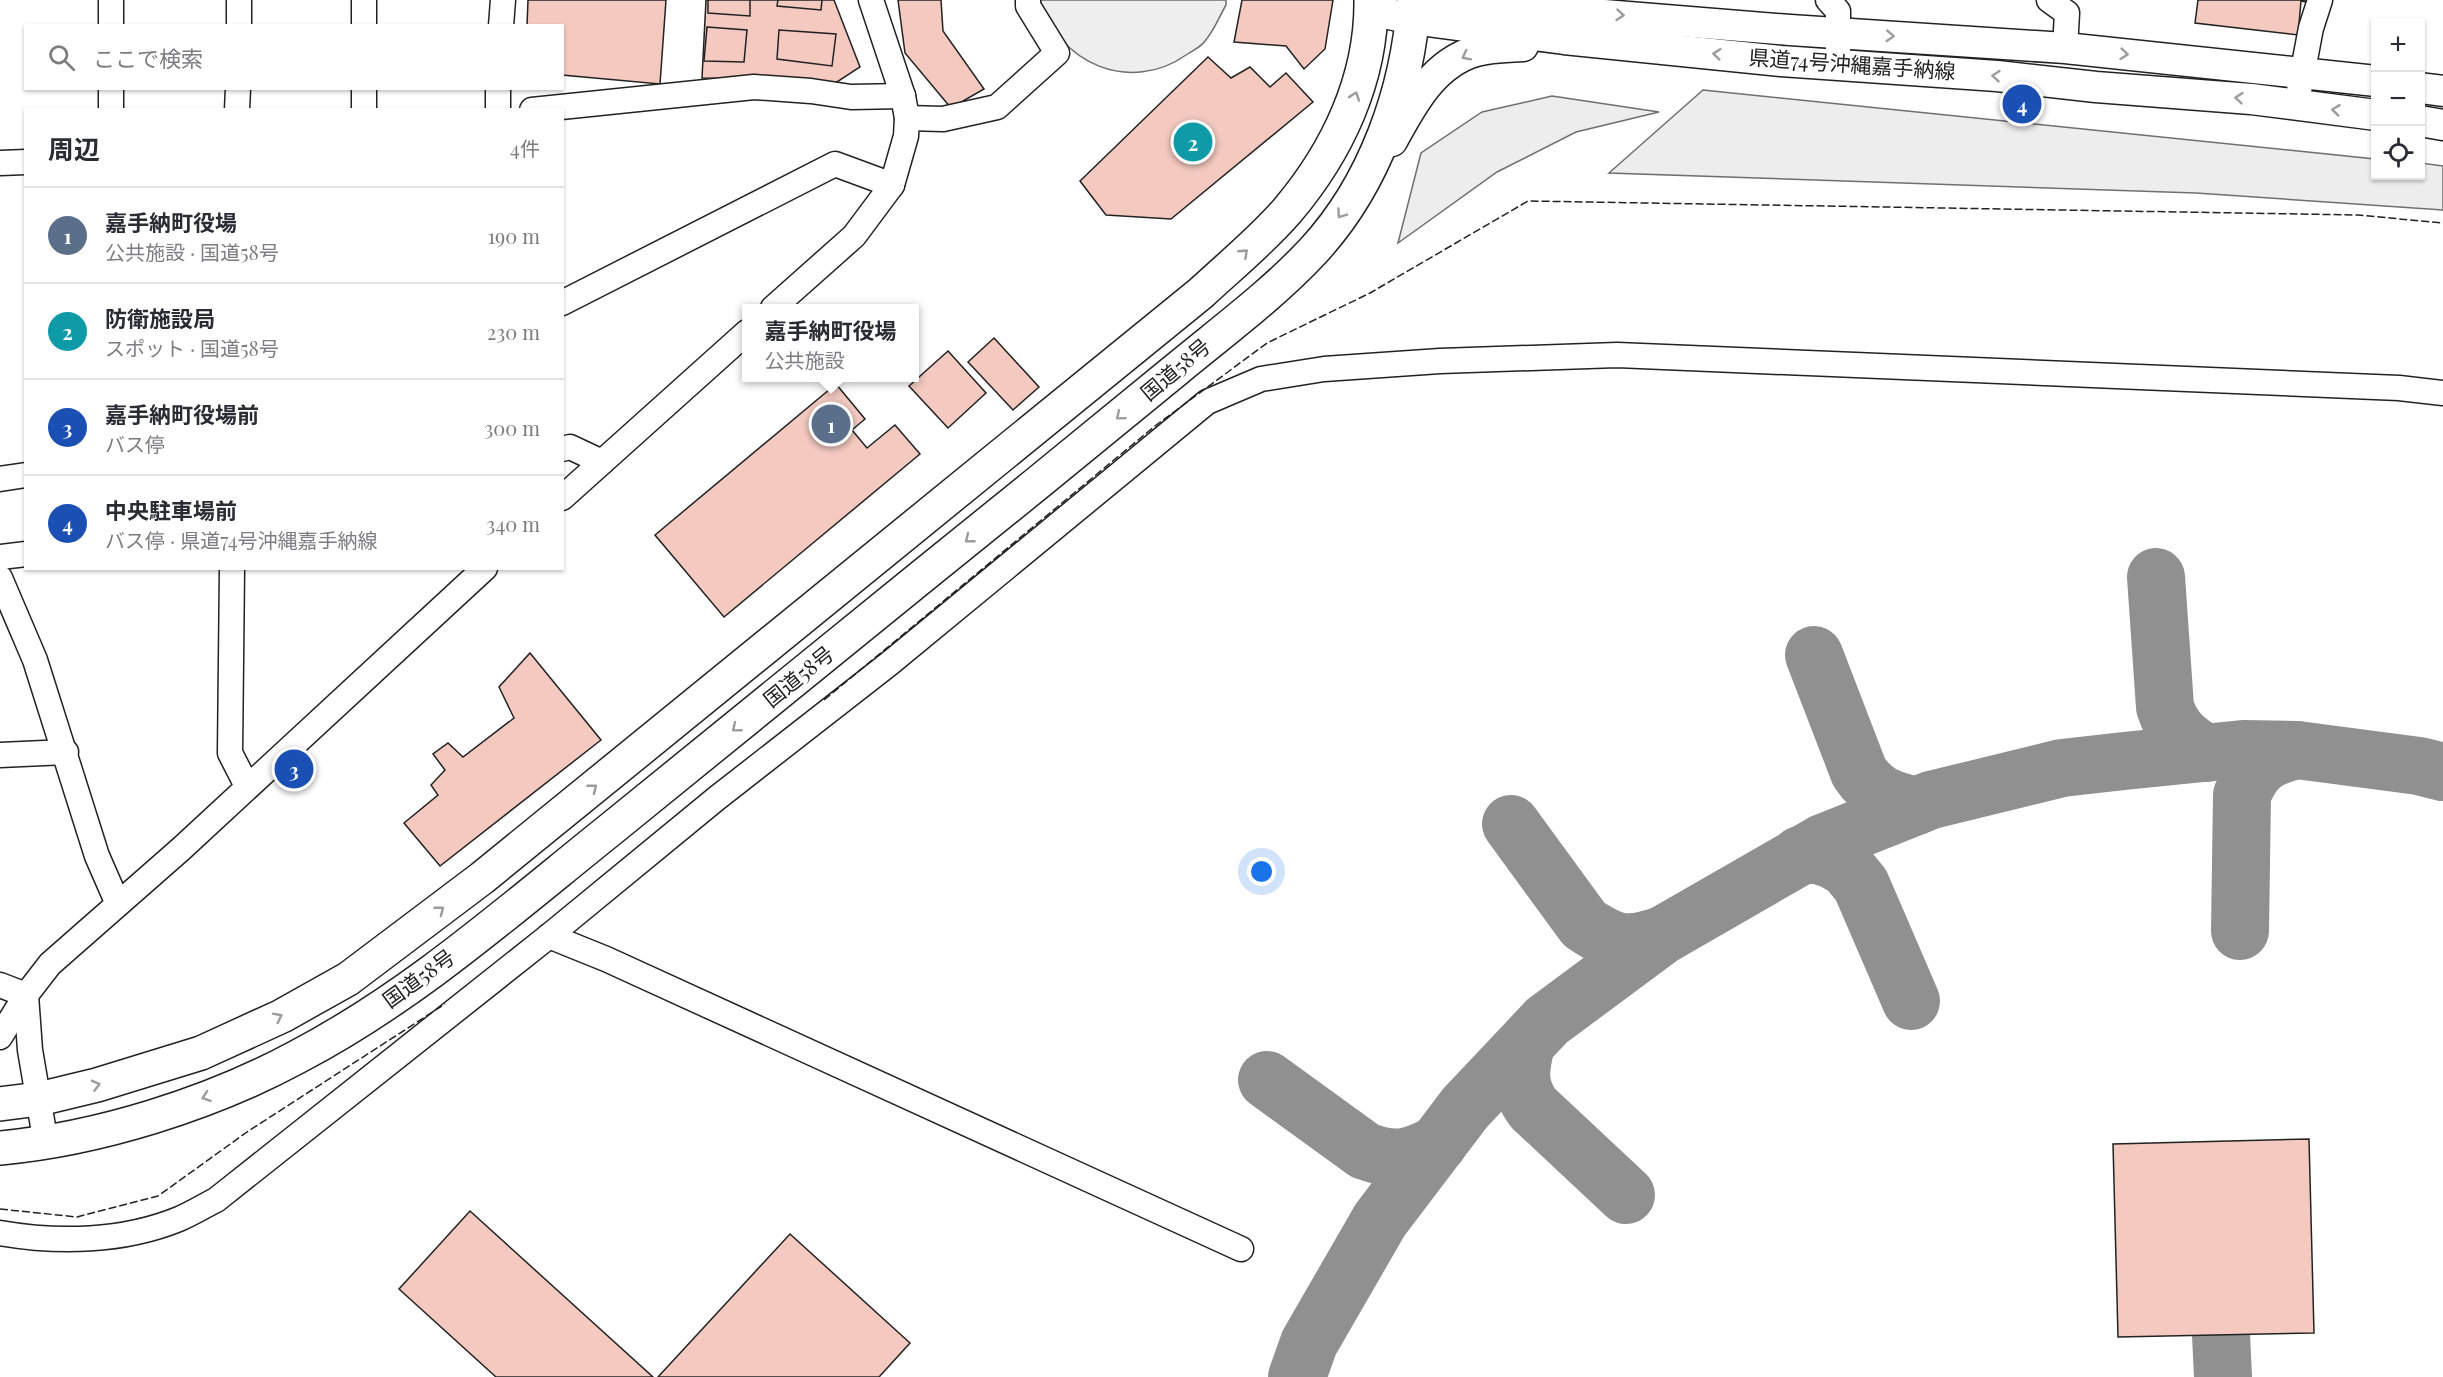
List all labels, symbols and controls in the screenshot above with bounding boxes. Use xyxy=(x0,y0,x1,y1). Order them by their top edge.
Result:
one-way arrow xyxy=(1615,8,1624,21)
map controls xyxy=(2371,18,2425,180)
button: + xyxy=(2371,18,2425,72)
search box xyxy=(24,24,564,90)
one-way arrow xyxy=(1885,29,1894,42)
icon: search xyxy=(45,41,78,74)
street label: 県道74号沖縄嘉手納線 xyxy=(1748,42,1956,84)
text: ここで検索 xyxy=(93,43,203,73)
one-way arrow xyxy=(2119,47,2128,60)
one-way arrow xyxy=(1712,48,1721,61)
one-way arrow xyxy=(1461,49,1472,60)
one-way arrow xyxy=(1991,70,2000,83)
button: − xyxy=(2371,72,2425,126)
pin: 4 xyxy=(2002,82,2042,126)
one-way arrow xyxy=(1348,91,1360,102)
one-way arrow xyxy=(2235,92,2244,105)
one-way arrow xyxy=(2332,104,2341,116)
pin: 2 xyxy=(1174,120,1212,164)
button: locate xyxy=(2371,126,2425,180)
text: 周辺 xyxy=(48,131,100,166)
text: 4件 xyxy=(510,134,540,161)
text: 嘉手納町役場 xyxy=(105,207,237,237)
one-way arrow xyxy=(1337,207,1348,218)
text: 1 xyxy=(64,222,71,249)
text: 190 m xyxy=(488,222,540,249)
text: 公共施設 · 国道58号 xyxy=(105,238,279,265)
one-way arrow xyxy=(1237,249,1248,260)
text: 防衛施設局 xyxy=(105,303,215,333)
popup xyxy=(742,304,919,382)
text: 嘉手納町役場 xyxy=(764,315,897,345)
text: 2 xyxy=(62,318,73,345)
text: 230 m xyxy=(487,318,540,345)
street label: 国道58号 xyxy=(1134,331,1215,406)
text: スポット · 国道58号 xyxy=(105,334,279,361)
text: 公共施設 xyxy=(764,346,844,373)
text: 嘉手納町役場前 xyxy=(105,399,259,429)
pin: 1 xyxy=(812,402,850,446)
one-way arrow xyxy=(1116,409,1127,420)
text: 3 xyxy=(63,414,72,441)
text: 300 m xyxy=(484,414,540,441)
text: バス停 xyxy=(105,430,165,457)
text: 中央駐車場前 xyxy=(105,495,237,525)
text: 4 xyxy=(62,510,73,537)
text: 340 m xyxy=(486,510,540,537)
text: バス停 · 県道74号沖縄嘉手納線 xyxy=(105,526,378,553)
one-way arrow xyxy=(965,532,976,543)
street label: 国道58号 xyxy=(757,639,839,712)
one-way arrow xyxy=(732,720,743,731)
pin: 3 xyxy=(274,746,314,792)
one-way arrow xyxy=(586,784,597,795)
your location xyxy=(1247,857,1276,886)
one-way arrow xyxy=(434,906,445,917)
street label: 国道58号 xyxy=(376,942,459,1013)
one-way arrow xyxy=(272,1013,283,1025)
one-way arrow xyxy=(91,1079,101,1092)
one-way arrow xyxy=(202,1090,212,1103)

